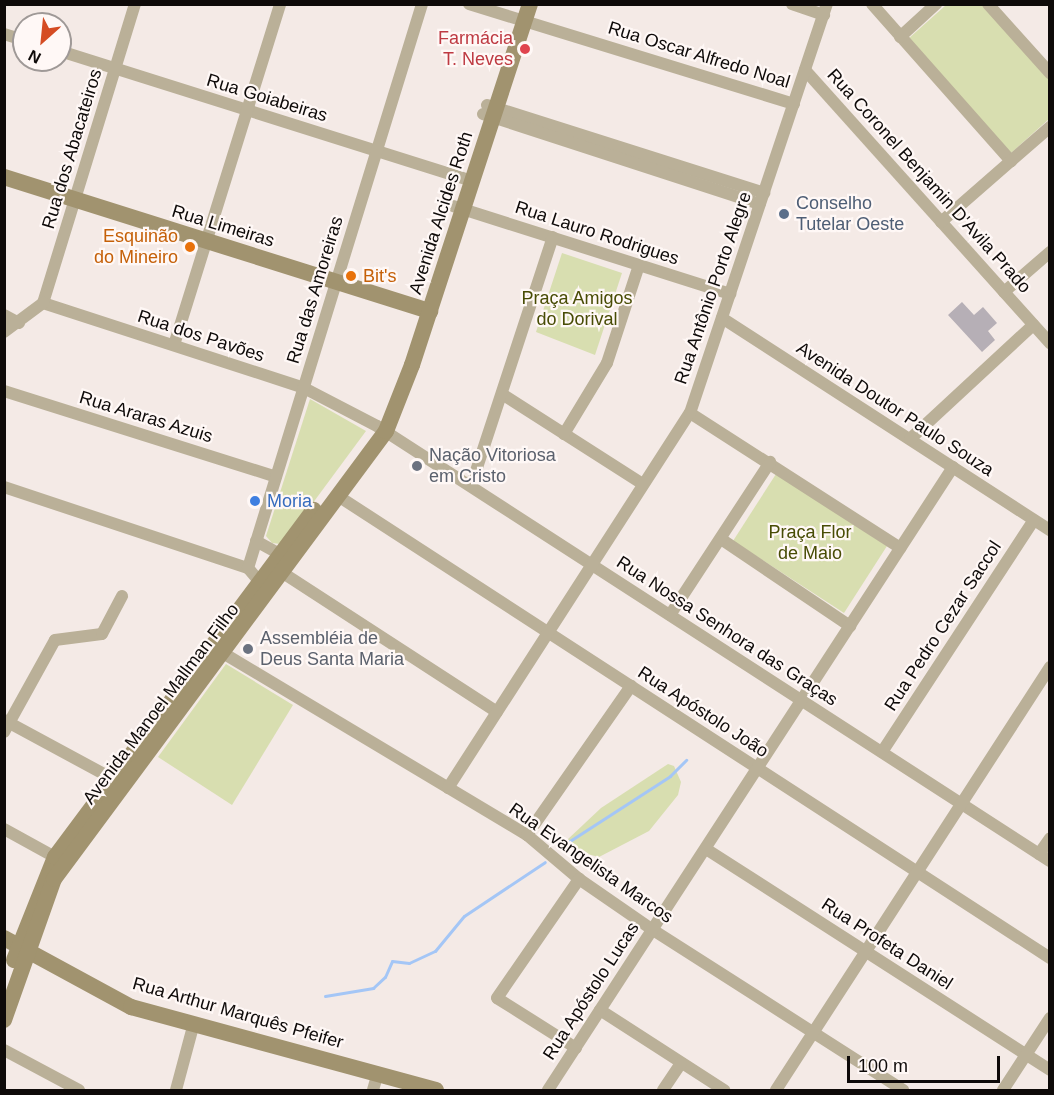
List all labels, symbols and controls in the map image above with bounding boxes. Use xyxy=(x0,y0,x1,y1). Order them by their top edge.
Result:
north arrow xyxy=(12,12,72,72)
street label: Rua Oscar Alfredo Noal xyxy=(605,17,793,93)
place label: Farmácia T. Neves xyxy=(438,28,513,70)
marker: Farmácia T. Neves xyxy=(518,42,532,56)
text: N xyxy=(25,47,44,67)
street label: Rua Coronel Benjamin D'Avila Prado xyxy=(823,64,1035,298)
street label: Rua dos Abacateiros xyxy=(37,66,107,232)
street label: Rua Goiabeiras xyxy=(204,69,330,127)
street label: Avenida Alcides Roth xyxy=(404,128,478,298)
street label: Rua Antônio Porto Alegre xyxy=(670,188,756,388)
place label: Conselho Tutelar Oeste xyxy=(796,193,904,236)
street label: Rua Lauro Rodrigues xyxy=(512,196,682,270)
street label: Rua Limeiras xyxy=(169,200,277,252)
marker: Conselho Tutelar Oeste xyxy=(777,207,791,221)
street label: Rua das Amoreiras xyxy=(282,213,348,367)
place label: Esquinão do Mineiro xyxy=(94,226,178,268)
marker: Esquinão do Mineiro xyxy=(183,240,197,254)
place label: Bit's xyxy=(363,265,396,287)
marker: Bit's xyxy=(344,269,358,283)
park label: Praça Amigos do Dorival xyxy=(521,288,633,330)
street label: Rua dos Pavões xyxy=(135,305,267,367)
street label: Avenida Doutor Paulo Souza xyxy=(792,337,998,481)
street label: Rua Araras Azuis xyxy=(76,386,216,448)
place label: Nação Vitoriosa em Cristo xyxy=(429,445,556,488)
marker: Nação Vitoriosa em Cristo xyxy=(410,459,424,473)
place label: Moria xyxy=(267,490,312,512)
marker: Moria xyxy=(248,494,262,508)
park label: Praça Flor de Maio xyxy=(768,522,852,564)
street label: Rua Pedro Cezar Saccol xyxy=(880,537,1006,715)
street label: Rua Nossa Senhora das Graças xyxy=(612,551,842,711)
street label: Avenida Manoel Mallman Filho xyxy=(78,599,244,809)
place label: Assembléia de Deus Santa Maria xyxy=(260,628,404,670)
marker: Assembléia de Deus Santa Maria xyxy=(241,642,255,656)
street label: Rua Apóstolo João xyxy=(633,662,773,762)
street label: Rua Evangelista Marcos xyxy=(505,798,677,928)
street label: Rua Profeta Daniel xyxy=(817,894,957,994)
street label: Rua Apóstolo Lucas xyxy=(538,918,644,1064)
street label: Rua Arthur Marquês Pfeifer xyxy=(130,972,346,1054)
scale bar xyxy=(850,1044,1003,1082)
text: 100 m xyxy=(858,1056,908,1076)

